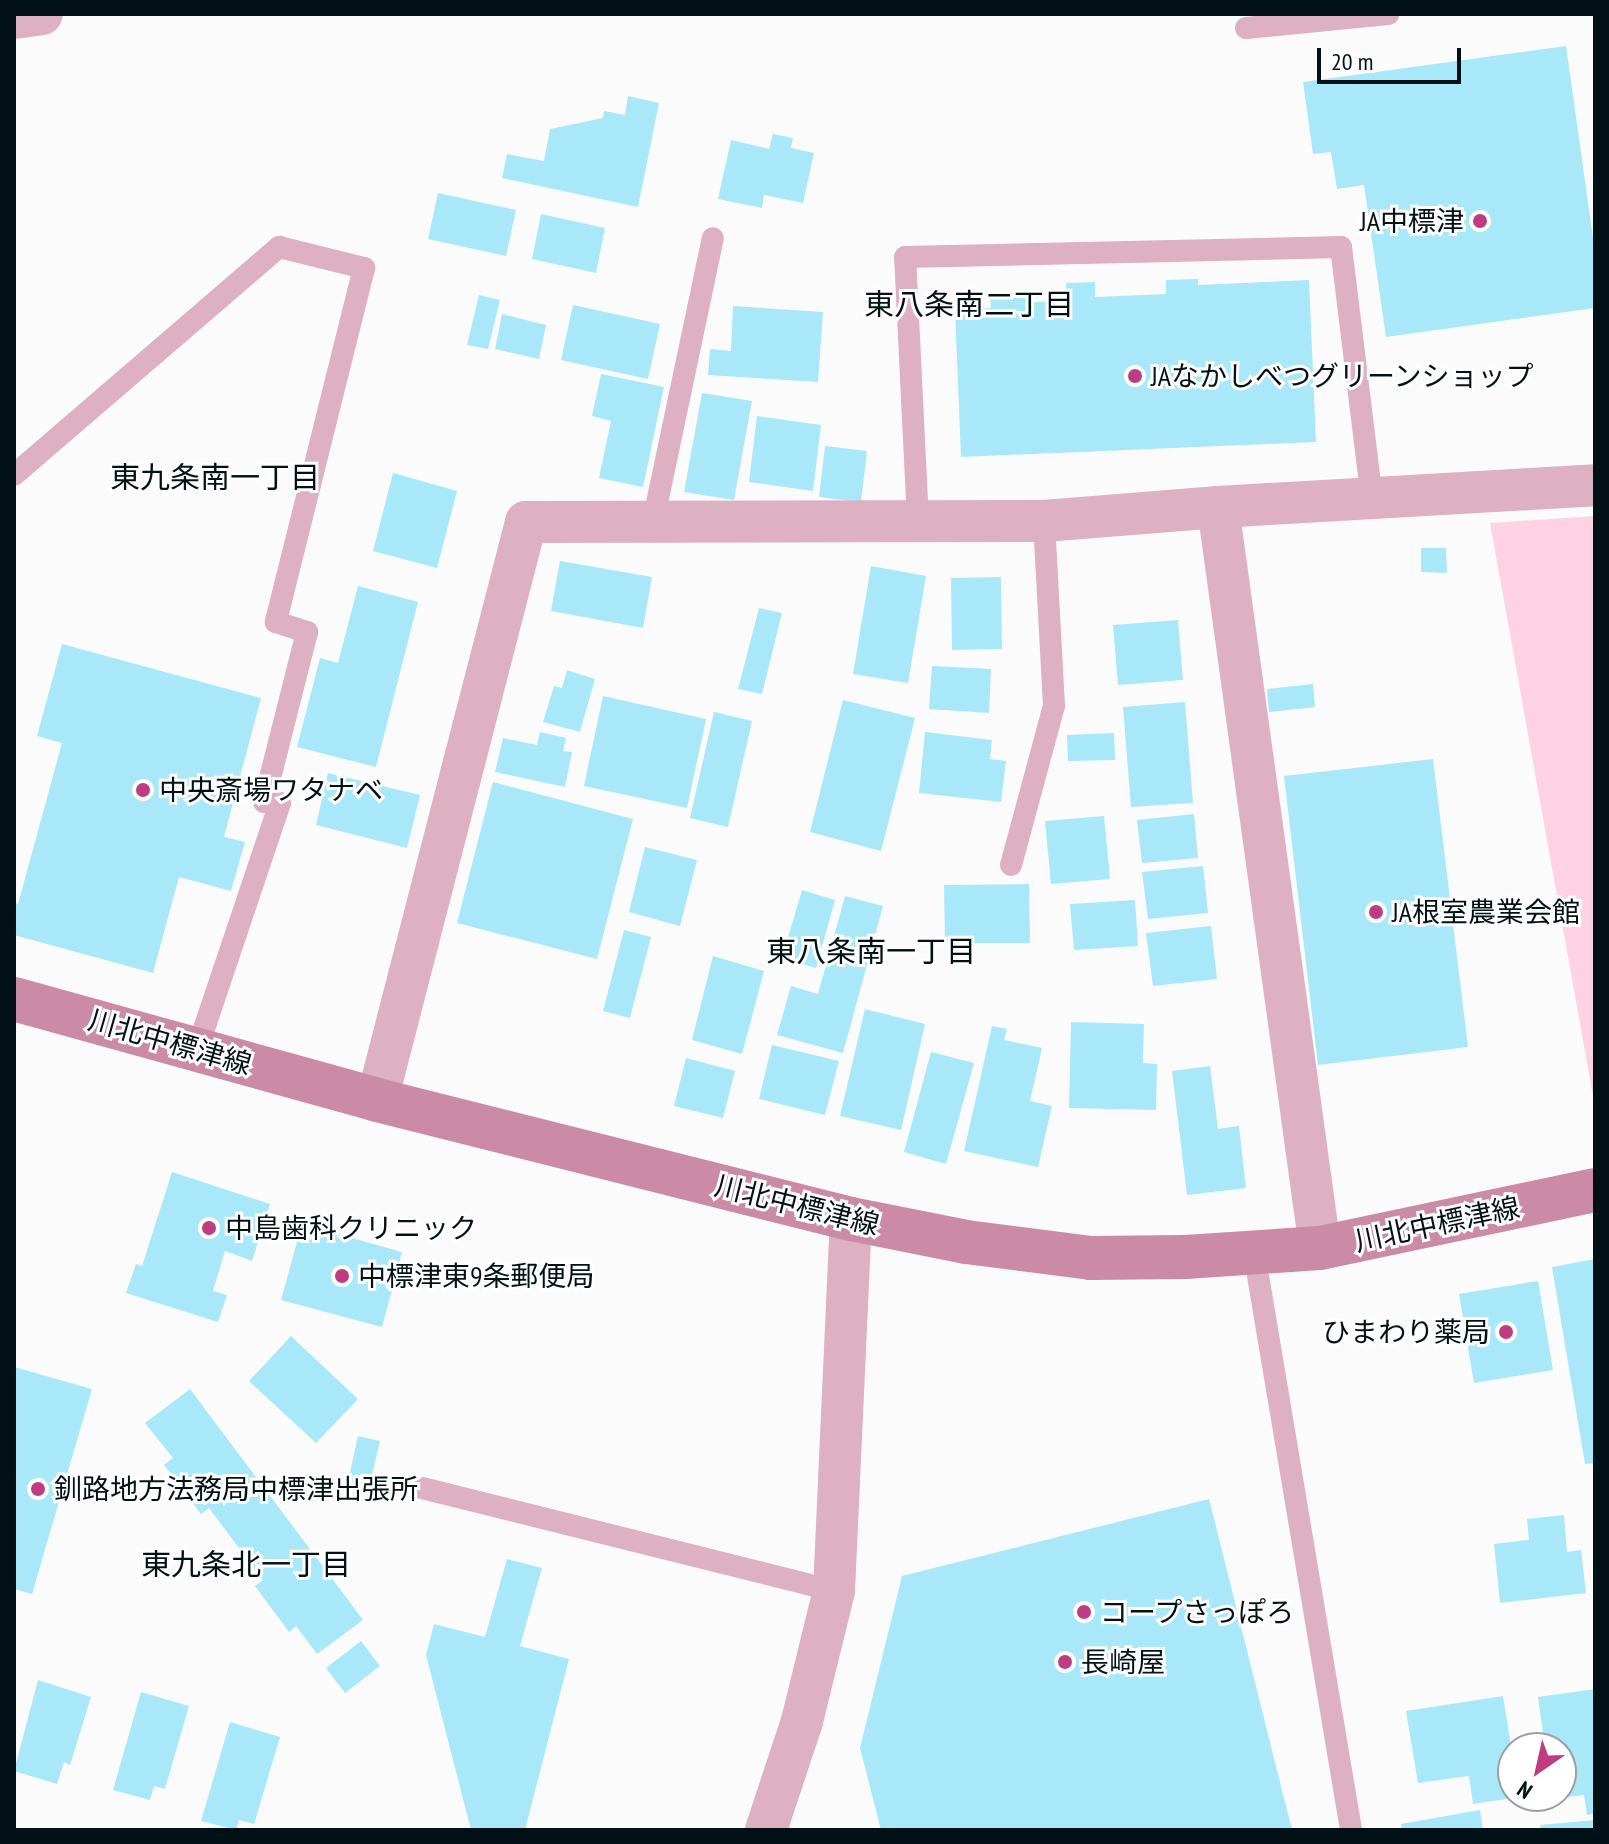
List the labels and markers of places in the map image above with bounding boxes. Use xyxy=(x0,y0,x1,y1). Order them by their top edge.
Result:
place label: JA中標津 xyxy=(1360,204,1464,238)
marker: JA中標津 xyxy=(1471,212,1489,230)
place label: JAなかしべつグリーンショップ xyxy=(1151,359,1535,393)
marker: JAなかしべつグリーンショップ xyxy=(1126,367,1144,385)
place label: 中央斎場ワタナベ xyxy=(159,773,383,807)
marker: 中央斎場ワタナベ xyxy=(134,781,152,799)
place label: JA根室農業会館 xyxy=(1392,895,1580,929)
marker: JA根室農業会館 xyxy=(1367,903,1385,921)
place label: 中島歯科クリニック xyxy=(225,1211,477,1245)
marker: 中島歯科クリニック xyxy=(200,1219,218,1237)
place label: 中標津東9条郵便局 xyxy=(358,1259,595,1293)
marker: 中標津東9条郵便局 xyxy=(333,1267,351,1285)
place label: ひまわり薬局 xyxy=(1322,1315,1490,1349)
marker: ひまわり薬局 xyxy=(1497,1323,1515,1341)
place label: 釧路地方法務局中標津出張所 xyxy=(54,1472,418,1506)
marker: 釧路地方法務局中標津出張所 xyxy=(29,1480,47,1498)
place label: コープさっぽろ xyxy=(1100,1595,1296,1629)
marker: コープさっぽろ xyxy=(1075,1603,1093,1621)
place label: 長崎屋 xyxy=(1081,1645,1165,1679)
marker: 長崎屋 xyxy=(1056,1653,1074,1671)

